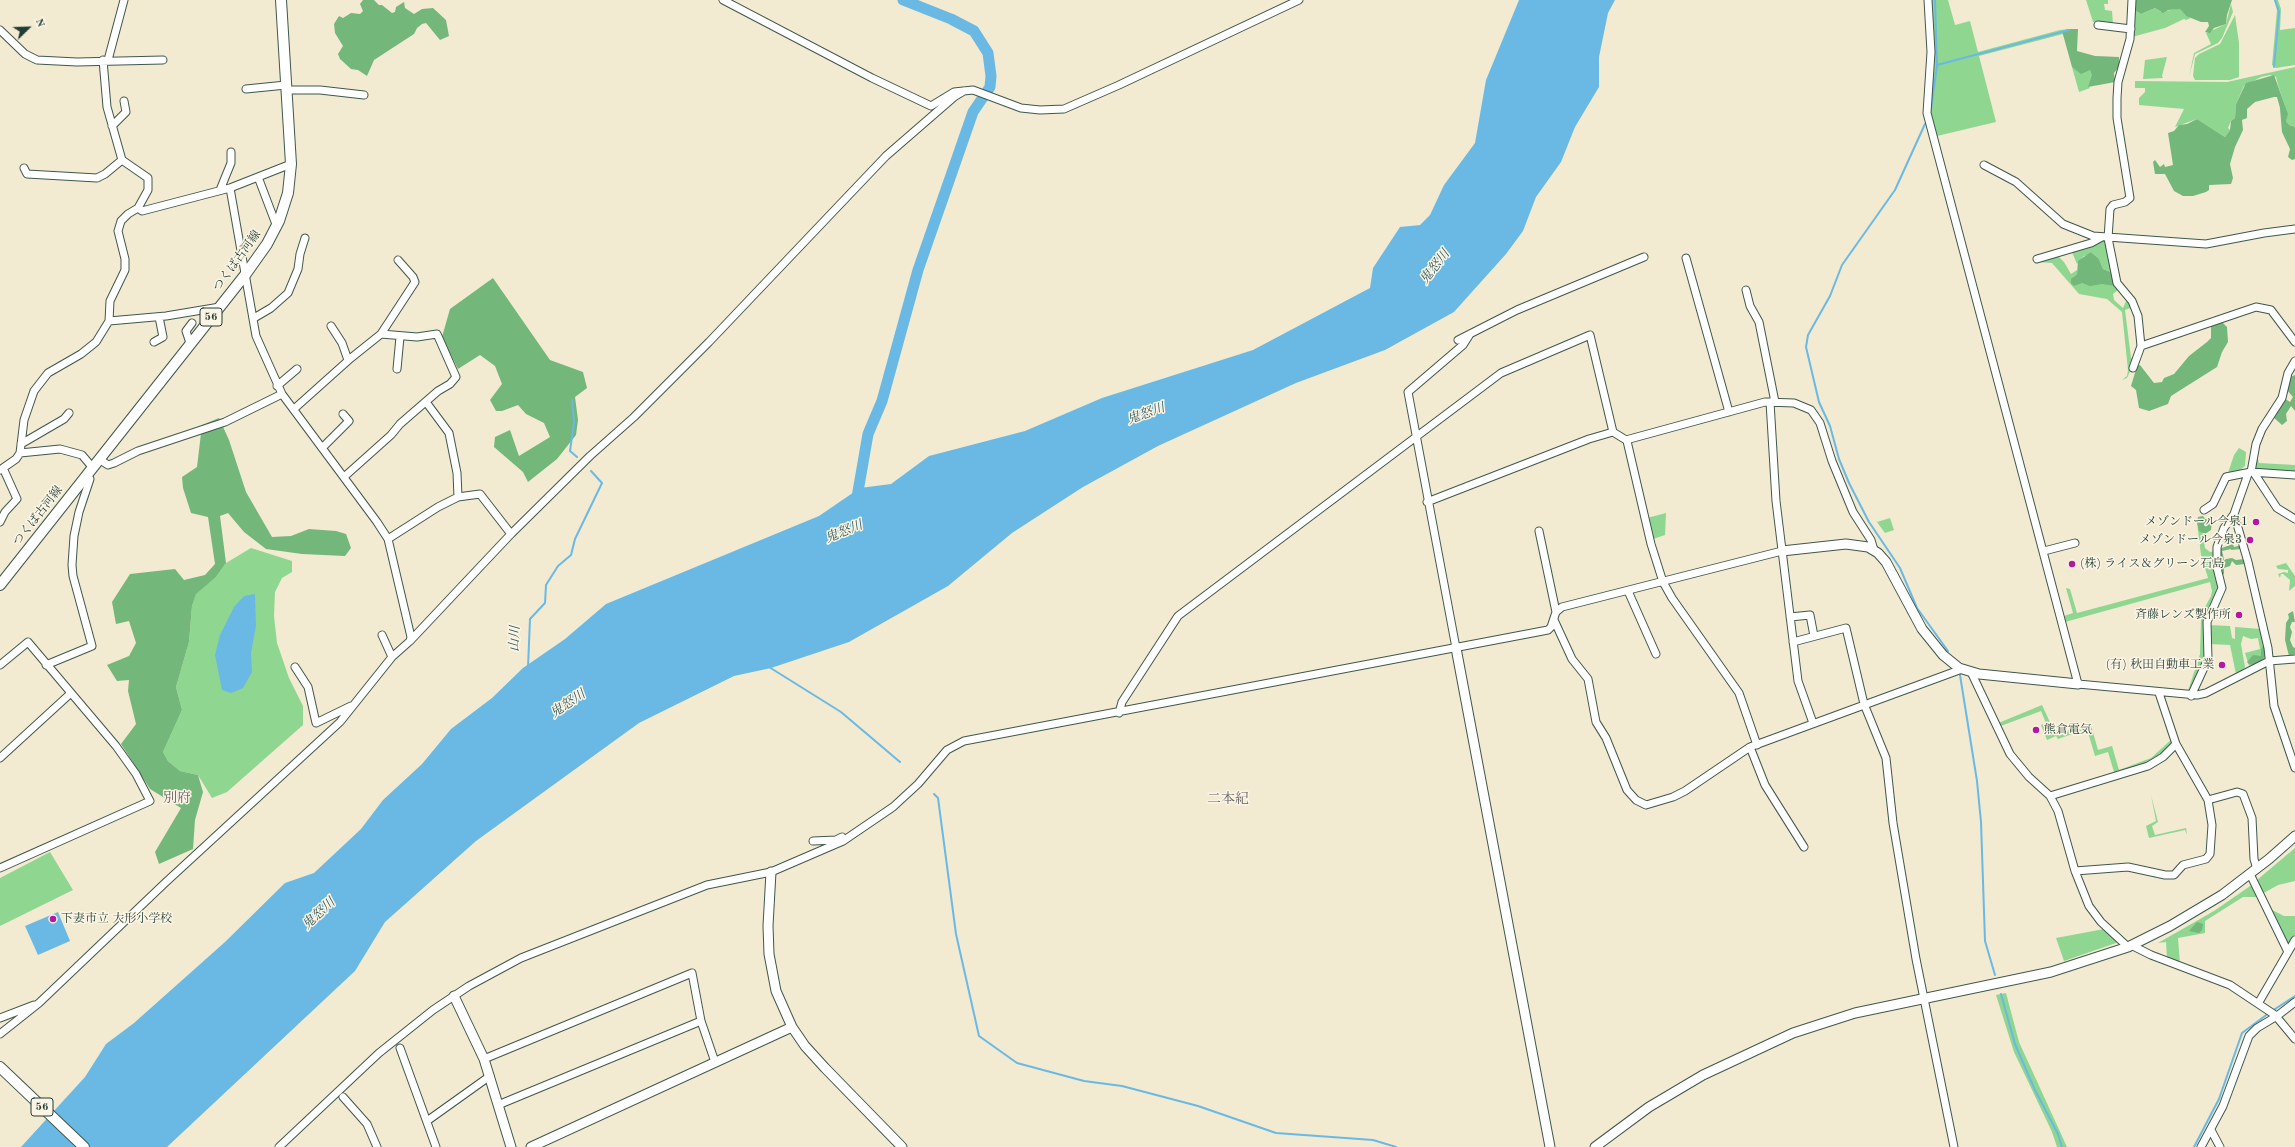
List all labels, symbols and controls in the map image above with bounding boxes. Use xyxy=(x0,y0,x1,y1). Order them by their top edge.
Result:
north arrow xyxy=(8,8,48,48)
text: N xyxy=(33,17,46,29)
street label: つくば古河線 xyxy=(210,228,264,294)
water label: 鬼怒川 xyxy=(1417,247,1453,287)
road number: 56 xyxy=(200,308,222,326)
water label: 鬼怒川 xyxy=(1125,400,1167,428)
street label: つくば古河線 xyxy=(10,483,66,549)
place label: メゾンドール今泉1 xyxy=(2145,515,2248,529)
water label: 鬼怒川 xyxy=(823,517,865,547)
marker: メゾンドール今泉1 xyxy=(2251,517,2261,527)
place label: メゾンドール今泉3 xyxy=(2139,533,2242,547)
marker: メゾンドール今泉3 xyxy=(2245,535,2255,545)
place label: (株) ライス＆グリーン石島 xyxy=(2080,557,2224,571)
marker: (株) ライス＆グリーン石島 xyxy=(2067,559,2077,569)
place label: 斉藤レンズ製作所 xyxy=(2135,608,2231,622)
marker: 斉藤レンズ製作所 xyxy=(2234,610,2244,620)
water label: 山川 xyxy=(507,626,523,652)
place label: (有) 秋田自動車工業 xyxy=(2106,658,2214,672)
marker: (有) 秋田自動車工業 xyxy=(2217,660,2227,670)
water label: 鬼怒川 xyxy=(547,687,589,721)
place label: 熊倉電気 xyxy=(2044,723,2092,737)
marker: 熊倉電気 xyxy=(2031,725,2041,735)
district label: 別府 xyxy=(163,790,191,806)
district label: 二本紀 xyxy=(1207,791,1249,807)
water label: 鬼怒川 xyxy=(299,895,339,933)
place label: 下妻市立 大形小学校 xyxy=(61,912,172,926)
marker: 下妻市立 大形小学校 xyxy=(48,914,58,924)
road number: 56 xyxy=(31,1098,53,1116)

